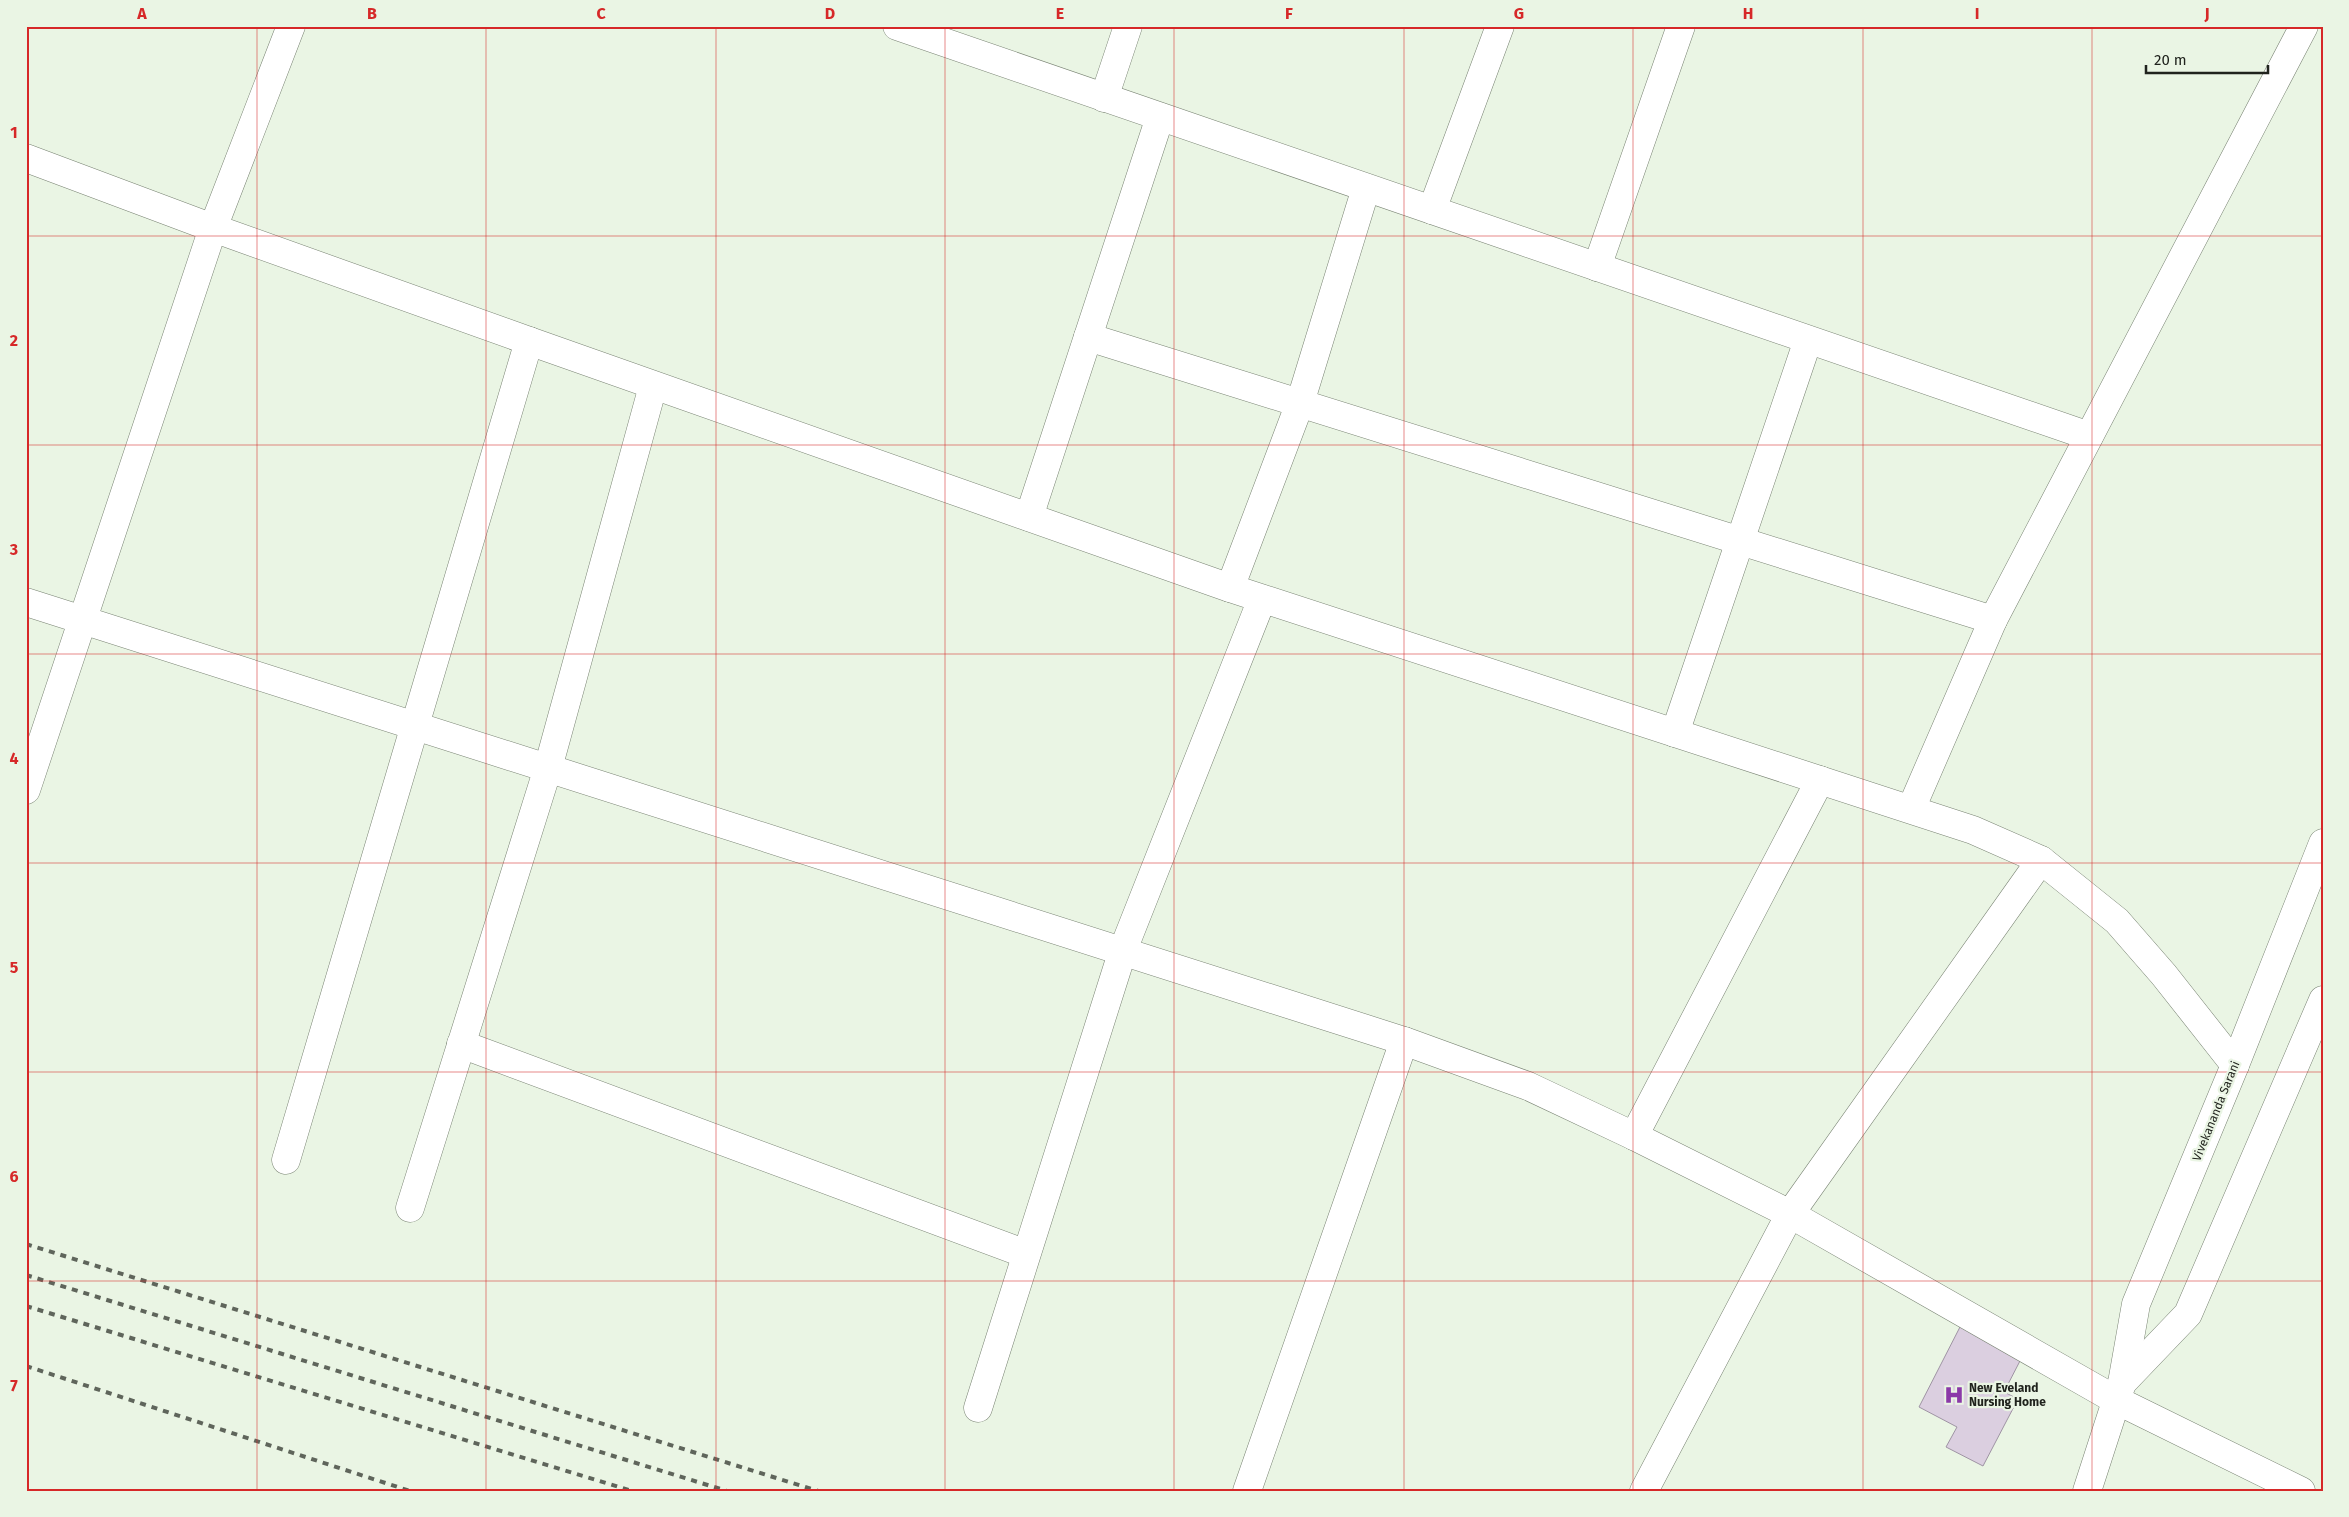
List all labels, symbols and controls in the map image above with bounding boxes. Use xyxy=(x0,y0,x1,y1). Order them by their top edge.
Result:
text: A xyxy=(136,4,147,23)
text: B xyxy=(367,4,377,23)
text: C xyxy=(596,4,606,23)
text: D xyxy=(825,4,835,23)
text: E xyxy=(1056,4,1064,23)
text: F xyxy=(1285,4,1293,23)
text: G xyxy=(1514,4,1524,23)
text: H xyxy=(1743,4,1753,23)
text: I xyxy=(1975,4,1979,23)
text: J xyxy=(2203,4,2210,23)
scale bar xyxy=(2146,42,2269,74)
text: 20 m xyxy=(2154,51,2187,69)
text: 1 xyxy=(10,123,18,142)
text: 2 xyxy=(10,331,18,350)
text: 3 xyxy=(9,540,18,559)
text: 4 xyxy=(9,749,19,768)
text: 5 xyxy=(10,958,19,977)
street label: Vivekananda Sarani xyxy=(2190,1059,2242,1163)
text: 6 xyxy=(9,1167,19,1186)
text: 7 xyxy=(10,1376,18,1395)
place label: New Eveland Nursing Home xyxy=(1969,1381,2046,1409)
hospital icon: New Eveland Nursing Home xyxy=(1943,1384,1965,1406)

